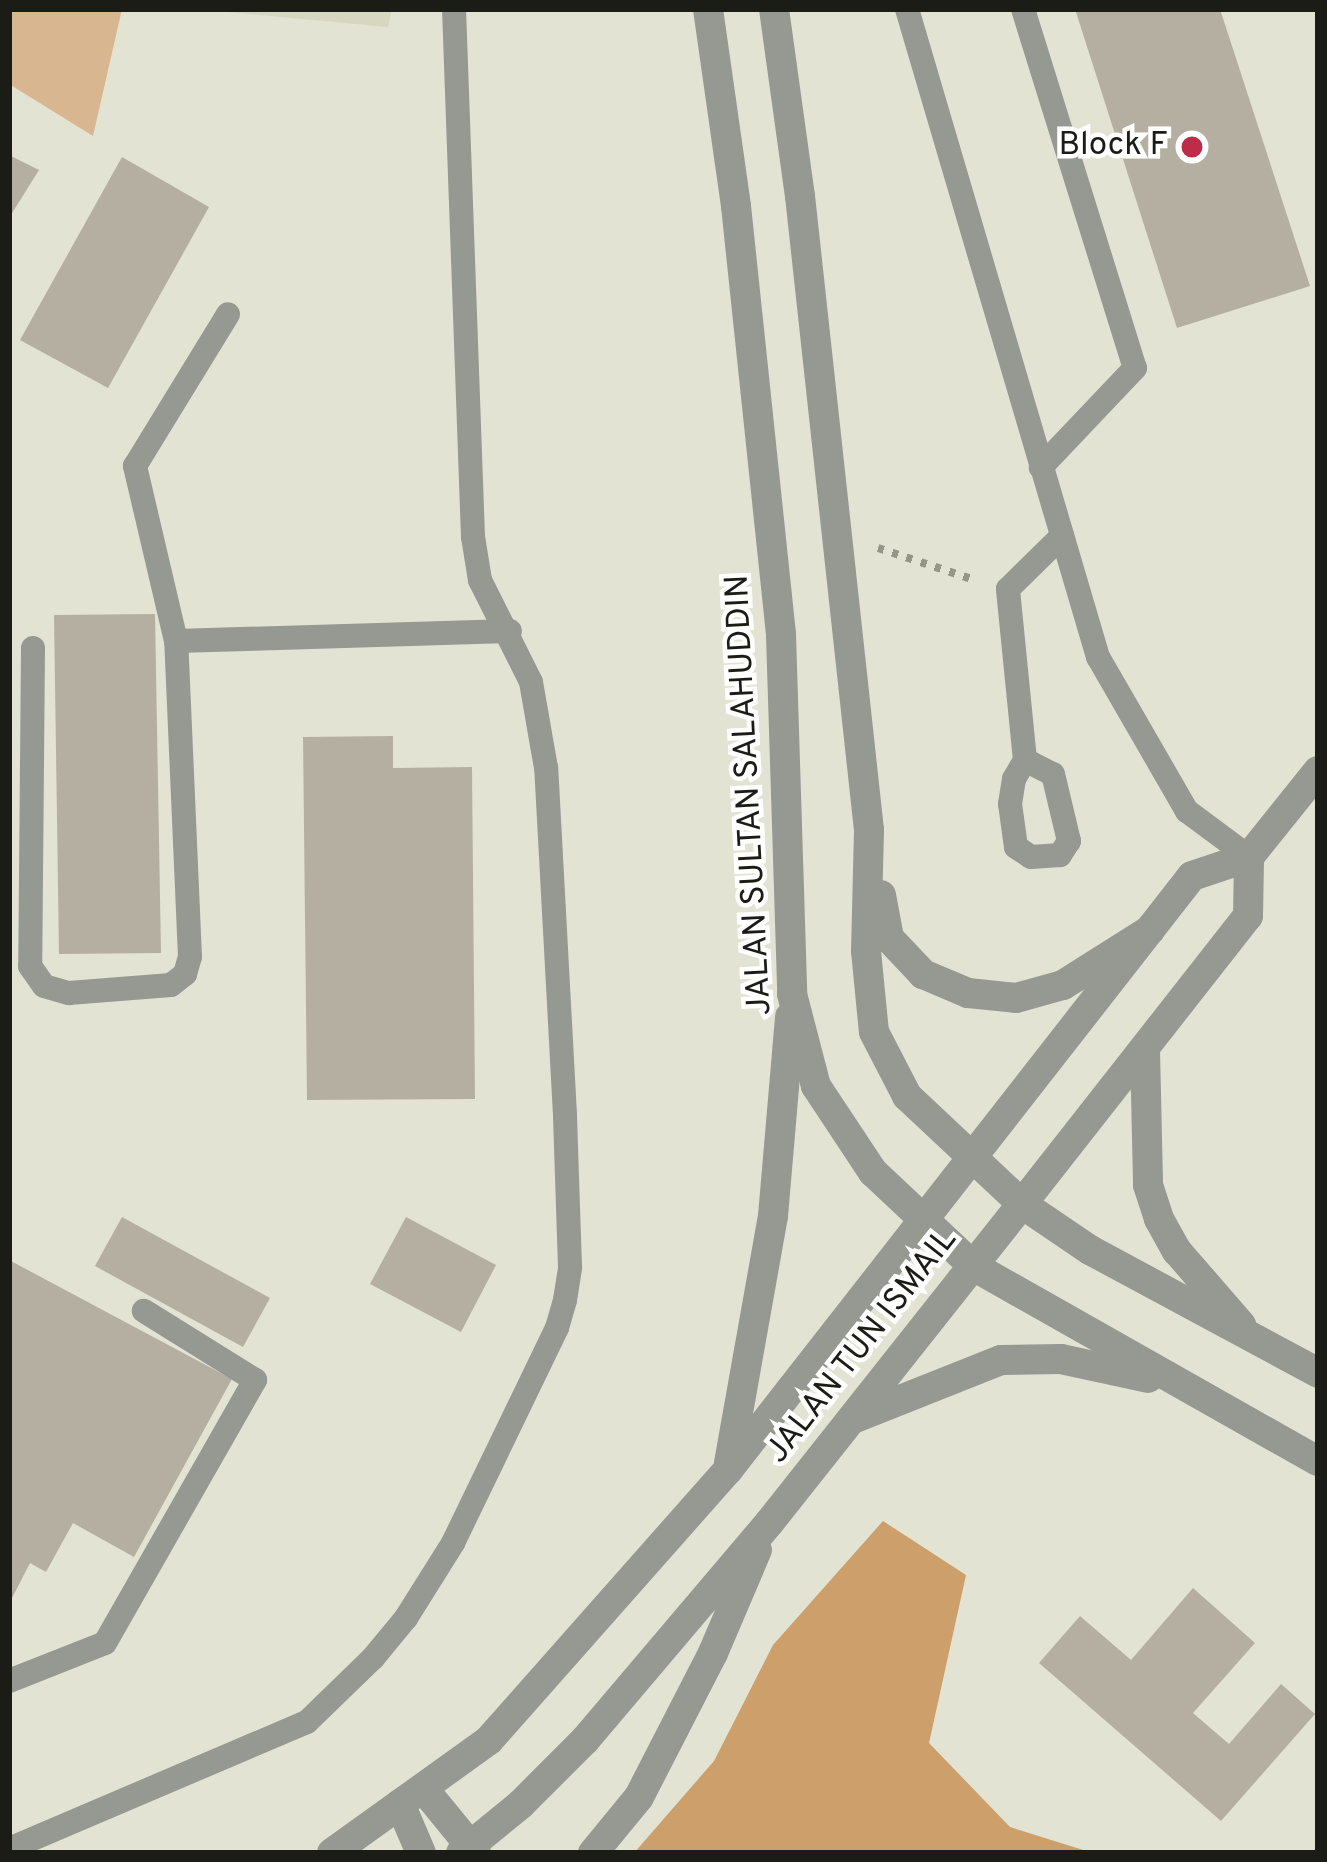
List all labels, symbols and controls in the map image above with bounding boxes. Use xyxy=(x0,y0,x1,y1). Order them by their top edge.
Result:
place label: Block F xyxy=(1058,127,1168,167)
marker: Block F xyxy=(1179,134,1205,160)
street label: JALAN SULTAN SALAHUDDIN xyxy=(720,574,782,1016)
street label: JALAN TUN ISMAIL xyxy=(759,1221,967,1473)

